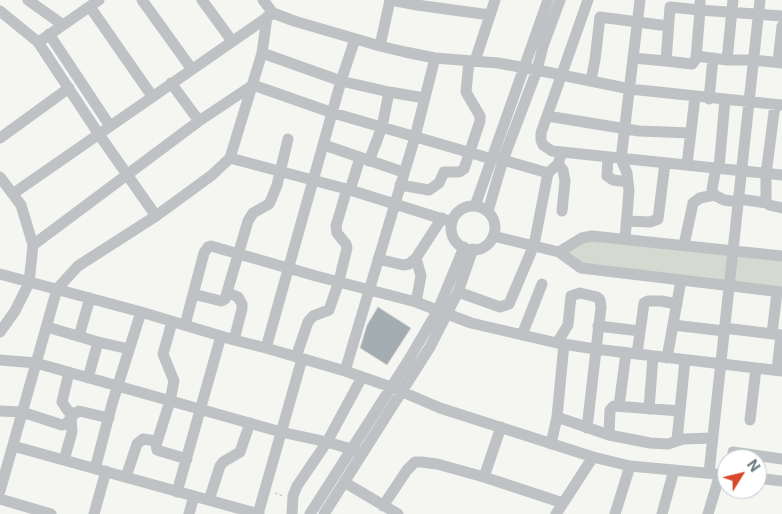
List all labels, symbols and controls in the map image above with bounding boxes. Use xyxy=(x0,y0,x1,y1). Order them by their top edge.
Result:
north arrow xyxy=(717,449,767,499)
text: N xyxy=(744,456,764,475)

